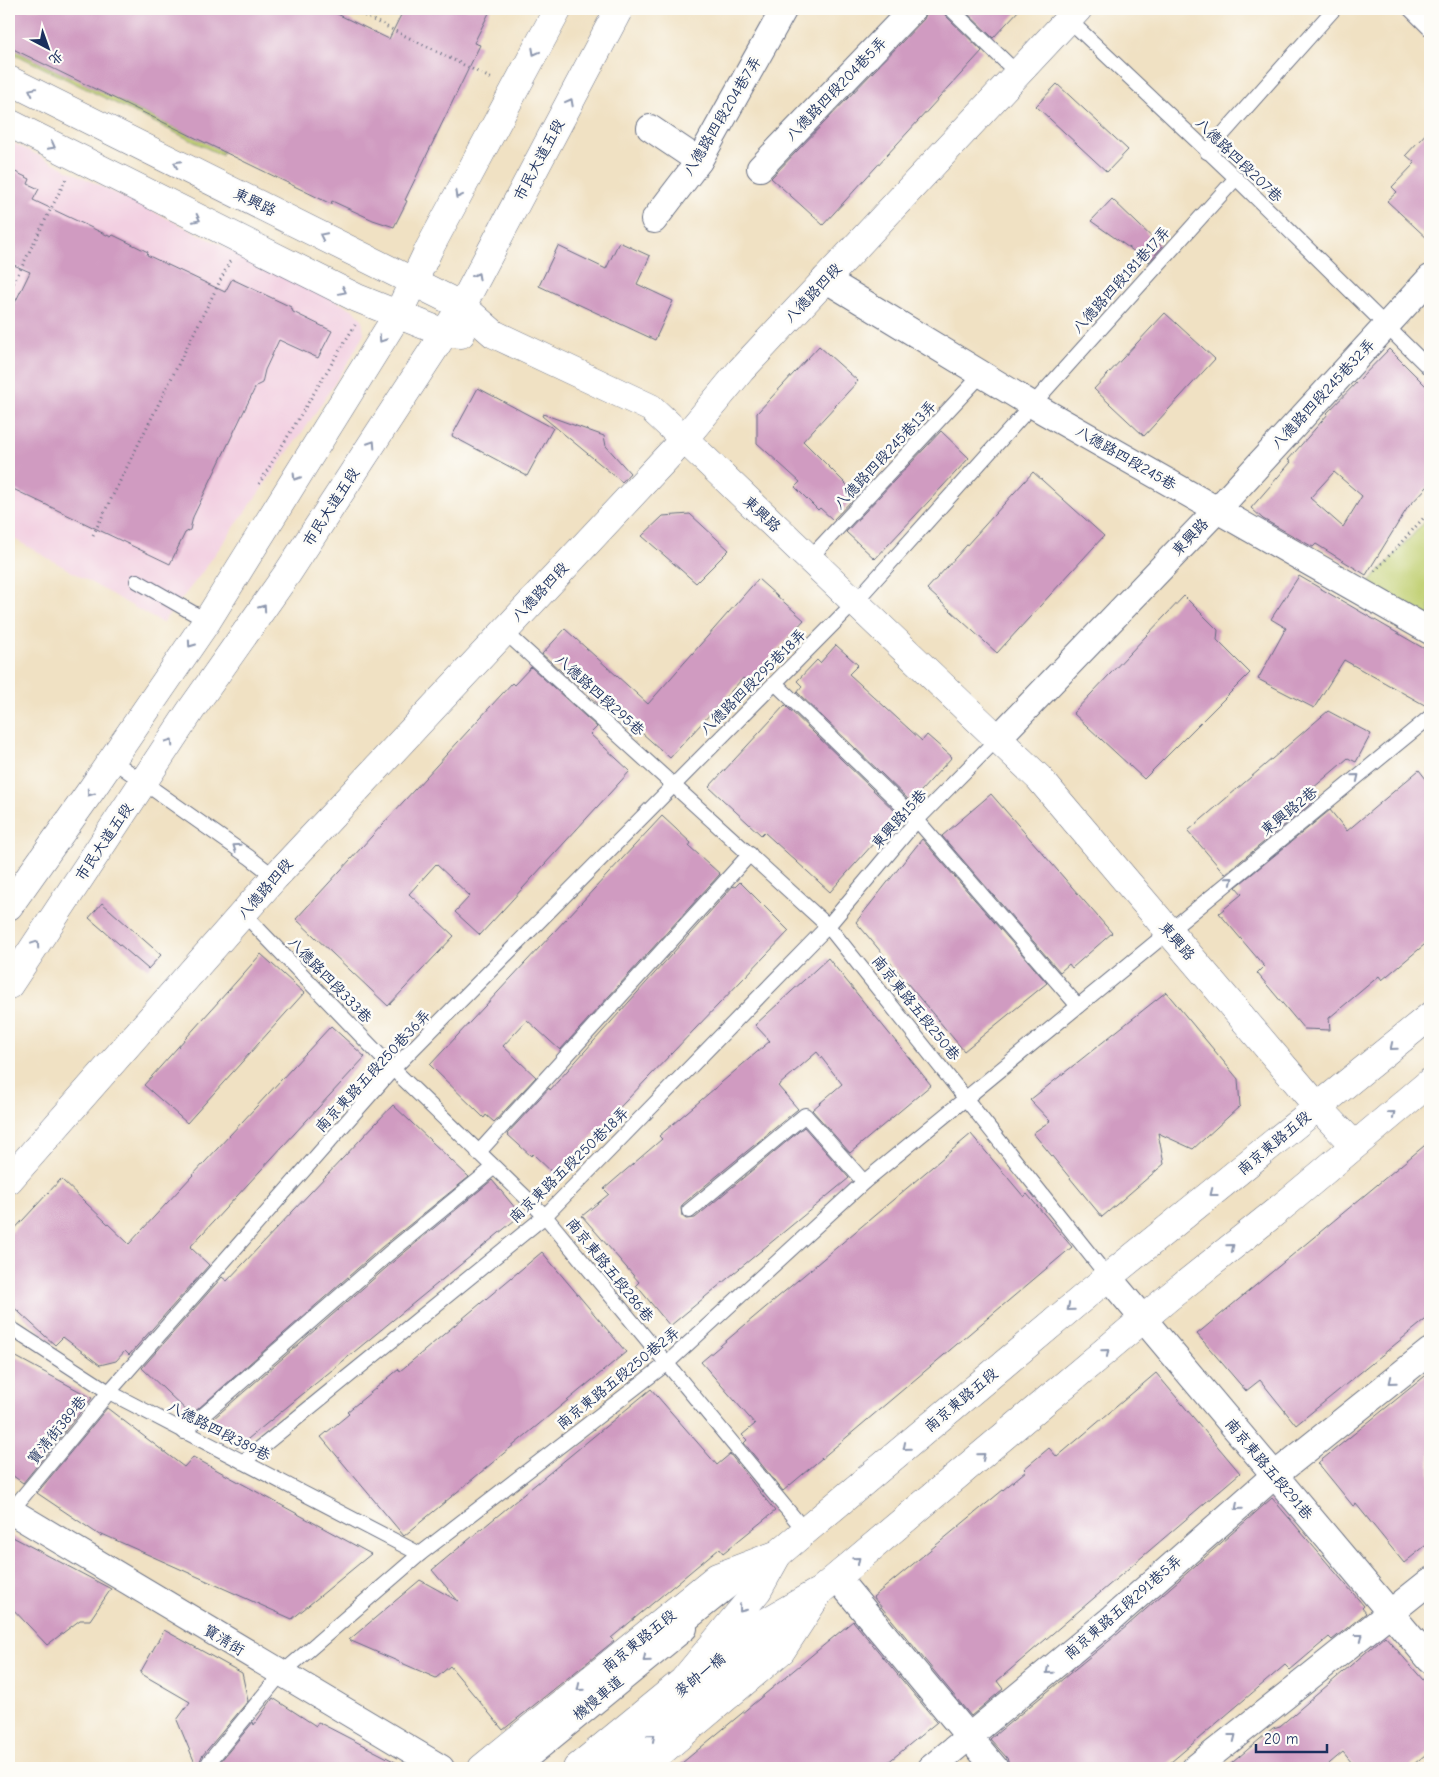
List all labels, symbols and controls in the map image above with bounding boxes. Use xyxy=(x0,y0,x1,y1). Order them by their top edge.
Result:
north arrow xyxy=(22,22,72,72)
street label: 八德路四段204巷5弄 xyxy=(782,33,890,145)
text: 北 xyxy=(45,46,67,68)
one-way arrow xyxy=(531,46,541,55)
street label: 八德路四段204巷7弄 xyxy=(679,53,765,179)
one-way arrow xyxy=(28,88,37,98)
one-way arrow xyxy=(564,98,574,107)
street label: 八德路四段207巷 xyxy=(1192,114,1286,206)
street label: 市民大道五段 xyxy=(510,116,568,204)
one-way arrow xyxy=(47,140,56,150)
one-way arrow xyxy=(173,160,182,170)
street label: 東興路 xyxy=(231,184,279,220)
one-way arrow xyxy=(454,190,464,199)
one-way arrow xyxy=(192,213,201,223)
street label: 八德路四段181巷17弄 xyxy=(1068,223,1174,337)
one-way arrow xyxy=(319,232,328,242)
street label: 八德路四段 xyxy=(781,259,845,327)
one-way arrow xyxy=(471,272,481,281)
one-way arrow xyxy=(338,285,347,295)
one-way arrow xyxy=(379,334,388,343)
street label: 八德路四段245巷32弄 xyxy=(1267,335,1379,453)
street label: 八德路四段245巷13弄 xyxy=(830,397,940,513)
street label: 八德路四段245巷 xyxy=(1072,422,1180,494)
one-way arrow xyxy=(366,440,375,449)
street label: 市民大道五段 xyxy=(299,464,363,550)
one-way arrow xyxy=(293,472,303,481)
street label: 東興路 xyxy=(739,492,785,536)
street label: 東興路 xyxy=(1168,515,1212,559)
street label: 八德路四段 xyxy=(508,558,572,626)
one-way arrow xyxy=(257,605,266,614)
street label: 八德路四段295巷18弄 xyxy=(696,625,810,739)
one-way arrow xyxy=(188,639,197,648)
street label: 八德路四段295巷 xyxy=(552,650,648,740)
one-way arrow xyxy=(164,738,173,748)
one-way arrow xyxy=(1350,774,1359,783)
street label: 東興路2巷 xyxy=(1257,783,1321,839)
street label: 東興路15巷 xyxy=(868,785,930,853)
one-way arrow xyxy=(87,787,95,796)
street label: 市民大道五段 xyxy=(71,800,137,884)
one-way arrow xyxy=(232,844,242,853)
street label: 八德路四段 xyxy=(234,855,296,923)
one-way arrow xyxy=(1224,878,1233,886)
street label: 東興路 xyxy=(1155,918,1199,964)
street label: 八德路四段333巷 xyxy=(284,933,376,1027)
one-way arrow xyxy=(30,940,39,950)
street label: 南京東路五段250巷 xyxy=(868,952,964,1064)
street label: 南京東路五段250巷36弄 xyxy=(312,1006,434,1136)
one-way arrow xyxy=(1389,1041,1398,1050)
street label: 南京東路五段250巷18弄 xyxy=(506,1103,632,1227)
street label: 南京東路五段 xyxy=(1234,1107,1314,1179)
one-way arrow xyxy=(1386,1111,1395,1120)
one-way arrow xyxy=(1210,1187,1219,1195)
street label: 南京東路五段286巷 xyxy=(563,1214,657,1326)
one-way arrow xyxy=(1225,1245,1234,1253)
one-way arrow xyxy=(1067,1303,1076,1311)
street label: 南京東路五段250巷2弄 xyxy=(553,1323,683,1433)
one-way arrow xyxy=(1101,1348,1110,1357)
street label: 南京東路五段 xyxy=(921,1364,1001,1436)
one-way arrow xyxy=(1389,1376,1398,1384)
street label: 寶清街389巷 xyxy=(24,1392,90,1468)
street label: 八德路四段389巷 xyxy=(164,1397,274,1465)
street label: 南京東路五段291巷 xyxy=(1221,1415,1317,1523)
one-way arrow xyxy=(902,1441,911,1450)
one-way arrow xyxy=(976,1453,985,1462)
one-way arrow xyxy=(1235,1502,1244,1510)
street label: 南京東路五段291巷5弄 xyxy=(1061,1551,1185,1663)
one-way arrow xyxy=(852,1557,861,1566)
one-way arrow xyxy=(738,1604,747,1613)
street label: 南京東路五段 xyxy=(598,1606,680,1676)
street label: 寶清街 xyxy=(200,1621,248,1659)
one-way arrow xyxy=(1354,1634,1363,1642)
street label: 麥帥一橋 xyxy=(671,1649,729,1701)
one-way arrow xyxy=(643,1653,652,1662)
one-way arrow xyxy=(1046,1665,1055,1674)
street label: 機慢車道 xyxy=(569,1672,627,1724)
one-way arrow xyxy=(577,1683,586,1691)
scale bar xyxy=(1256,1722,1328,1754)
text: 20 m xyxy=(1264,1730,1298,1748)
one-way arrow xyxy=(646,1735,655,1743)
one-way arrow xyxy=(1227,1735,1236,1743)

